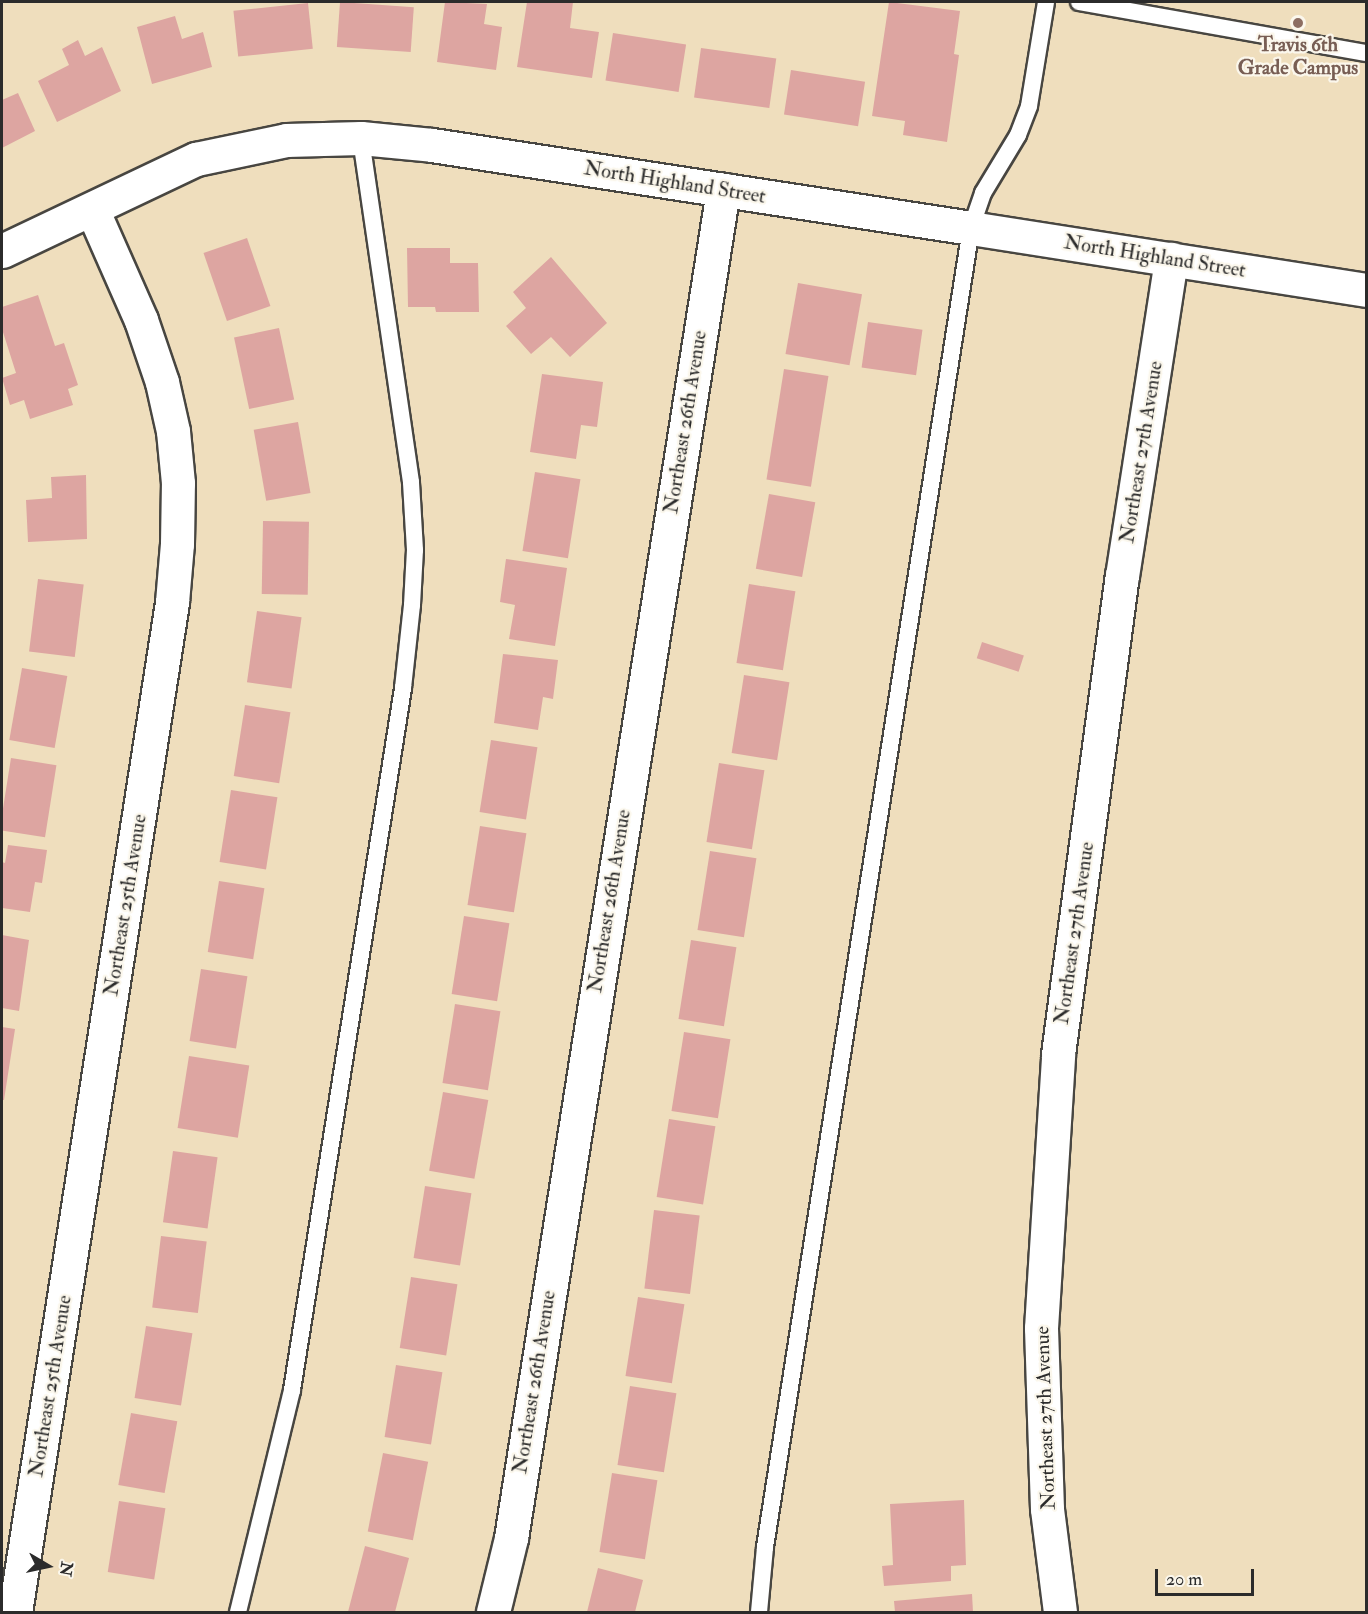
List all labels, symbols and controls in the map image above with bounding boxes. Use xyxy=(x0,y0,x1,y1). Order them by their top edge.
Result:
marker: Travis 6th Grade Campus xyxy=(1291,16,1305,30)
place label: Travis 6th Grade Campus xyxy=(1238,33,1358,80)
street label: North Highland Street xyxy=(582,156,768,208)
street label: North Highland Street xyxy=(1062,230,1248,282)
street label: Northeast 26th Avenue xyxy=(659,329,711,515)
street label: Northeast 27th Avenue xyxy=(1115,359,1167,545)
street label: Northeast 26th Avenue xyxy=(583,808,635,994)
street label: Northeast 25th Avenue xyxy=(99,812,151,998)
street label: Northeast 27th Avenue xyxy=(1049,840,1099,1026)
street label: Northeast 26th Avenue xyxy=(508,1289,560,1475)
street label: Northeast 25th Avenue xyxy=(24,1293,76,1479)
street label: Northeast 27th Avenue xyxy=(1030,1326,1060,1510)
north arrow xyxy=(18,1536,78,1596)
scale bar xyxy=(1158,1557,1257,1595)
text: N xyxy=(55,1560,77,1577)
text: 20 m xyxy=(1166,1568,1202,1591)

